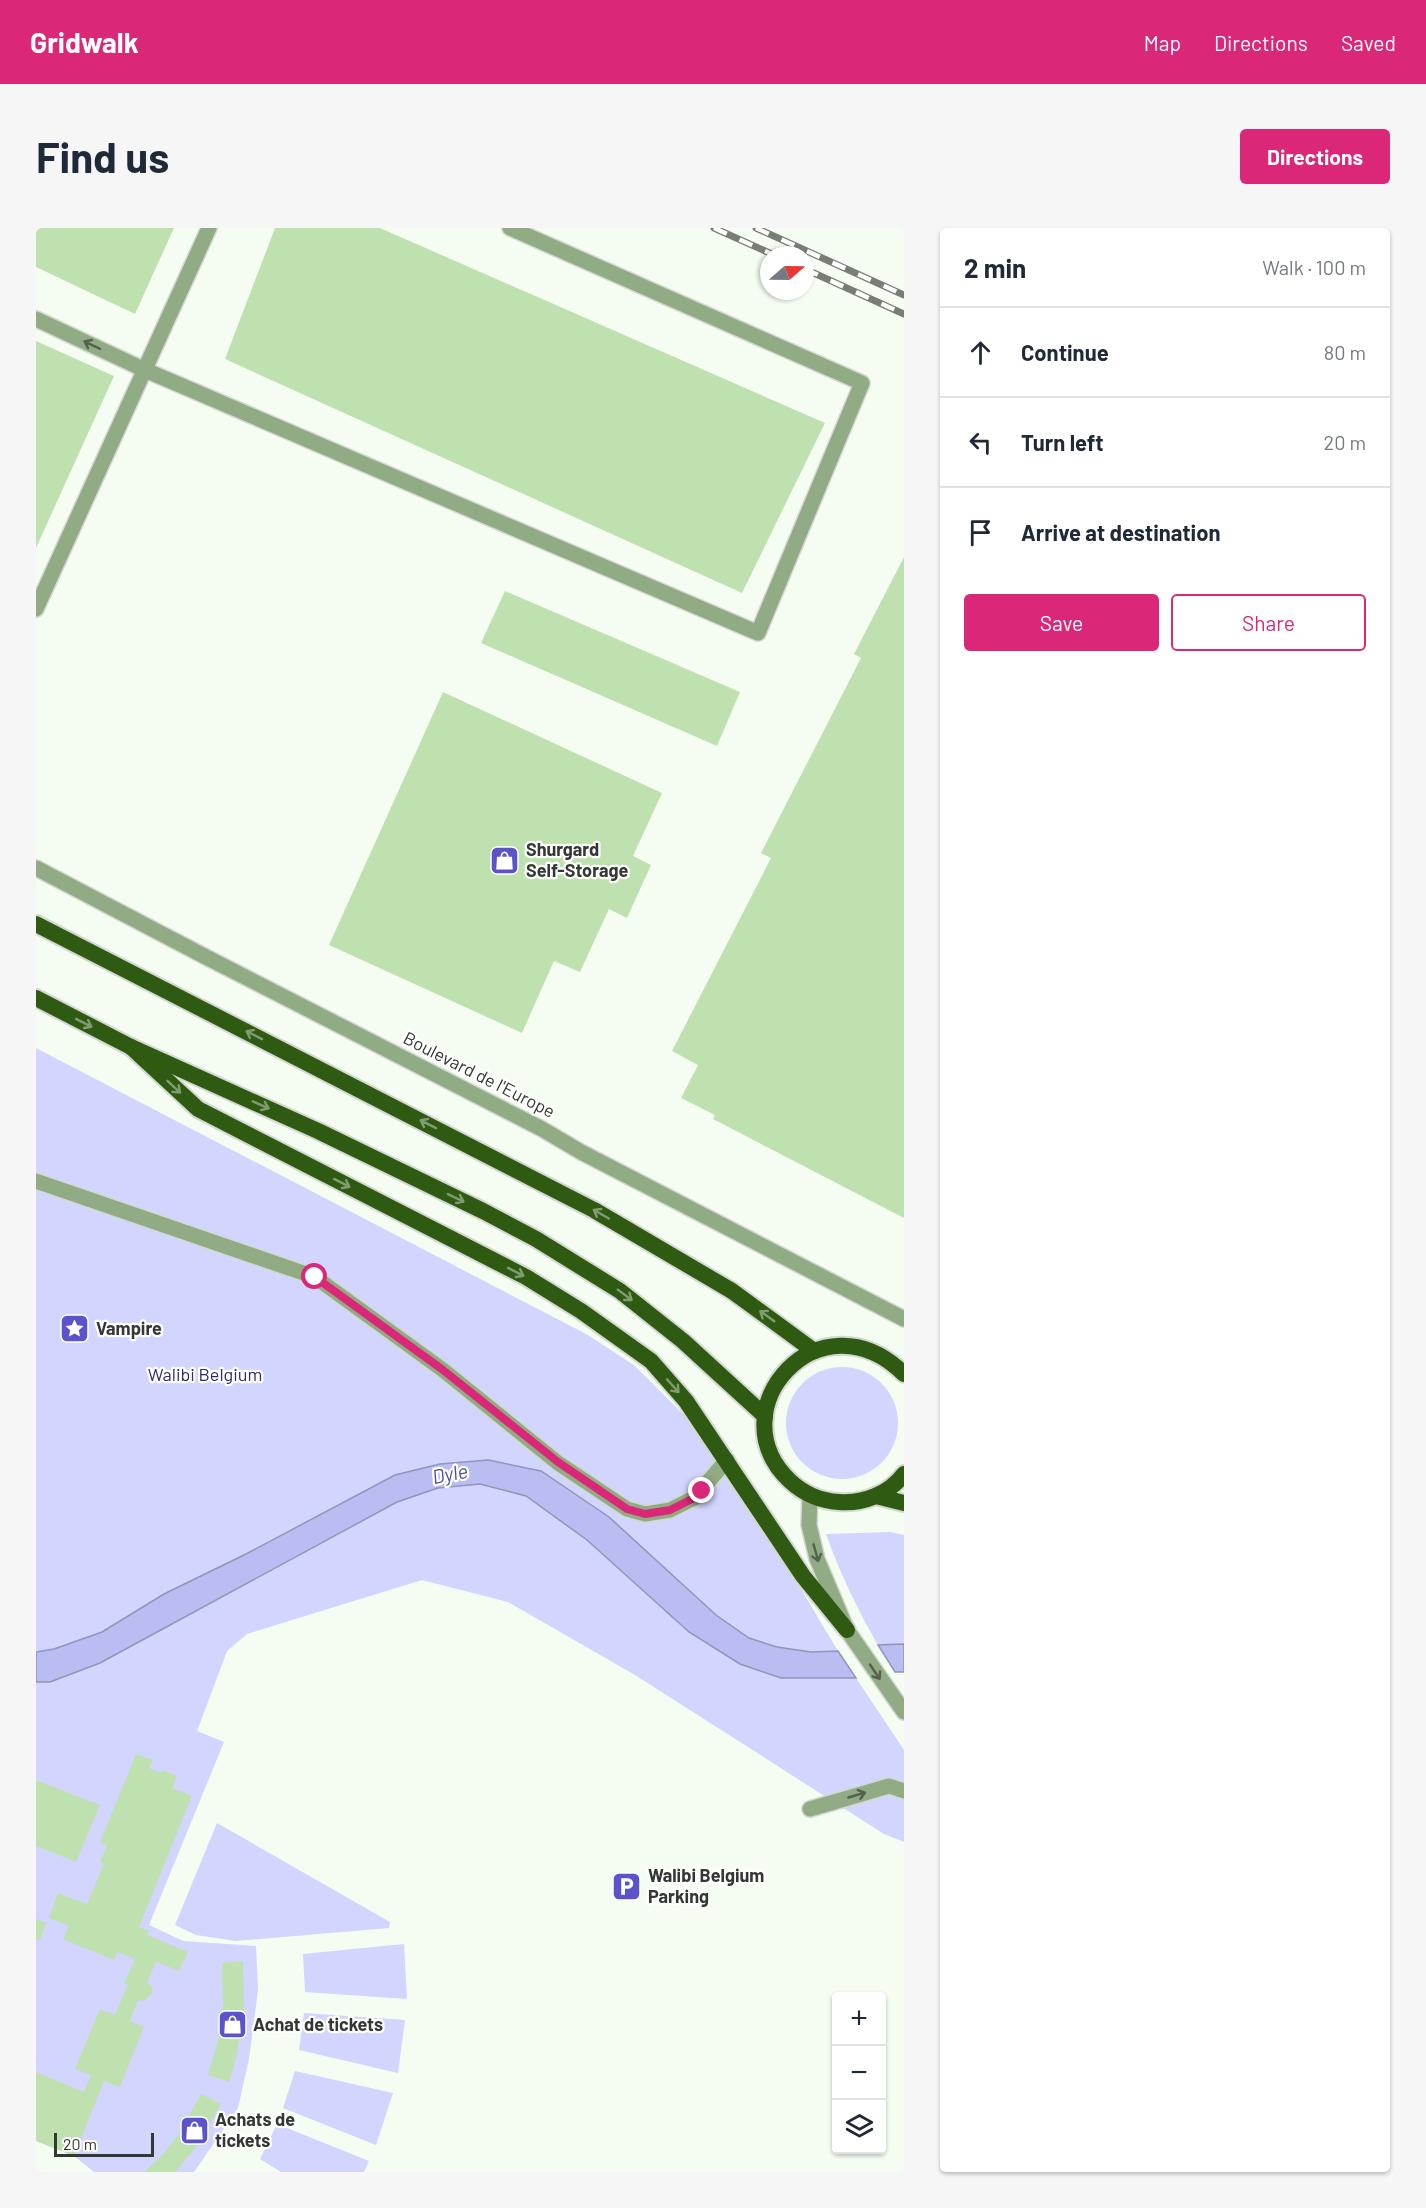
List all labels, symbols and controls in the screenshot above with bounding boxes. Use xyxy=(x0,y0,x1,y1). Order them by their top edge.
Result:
text: Gridwalk xyxy=(30,25,139,59)
text: Map xyxy=(1144,30,1181,55)
text: Directions xyxy=(1214,30,1308,55)
text: Saved xyxy=(1341,30,1396,55)
button: Directions xyxy=(1240,129,1390,184)
text: Find us xyxy=(36,131,169,181)
north arrow xyxy=(760,246,814,300)
text: 2 min xyxy=(964,252,1026,283)
text: Walk · 100 m xyxy=(1262,255,1366,279)
icon: ahead xyxy=(964,336,997,369)
one-way arrow xyxy=(83,339,101,350)
text: Continue xyxy=(1021,339,1109,365)
text: 80 m xyxy=(1324,340,1366,364)
icon: left xyxy=(964,426,997,459)
text: Turn left xyxy=(1021,429,1104,455)
text: 20 m xyxy=(1323,430,1366,454)
icon: arrive xyxy=(964,516,997,549)
text: Arrive at destination xyxy=(1021,519,1220,545)
button: Save xyxy=(964,594,1159,651)
button: Share xyxy=(1171,594,1366,651)
place label: Shurgard Self-Storage xyxy=(526,838,628,881)
shop icon: Shurgard Self-Storage xyxy=(489,844,521,876)
one-way arrow xyxy=(74,1017,92,1029)
street label: Boulevard de l'Europe xyxy=(400,1026,559,1122)
one-way arrow xyxy=(246,1029,264,1040)
one-way arrow xyxy=(166,1080,181,1094)
one-way arrow xyxy=(252,1100,270,1112)
one-way arrow xyxy=(419,1118,437,1130)
one-way arrow xyxy=(333,1178,351,1190)
one-way arrow xyxy=(447,1193,465,1205)
one-way arrow xyxy=(593,1208,610,1220)
route start xyxy=(301,1263,327,1289)
one-way arrow xyxy=(507,1267,525,1278)
one-way arrow xyxy=(617,1289,633,1301)
one-way arrow xyxy=(759,1310,775,1322)
place icon: Vampire xyxy=(59,1313,91,1345)
place label: Vampire xyxy=(96,1317,162,1339)
park label: Walibi Belgium xyxy=(148,1363,262,1385)
one-way arrow xyxy=(666,1378,680,1393)
water label: Dyle xyxy=(430,1458,470,1488)
route end xyxy=(688,1477,714,1503)
one-way arrow xyxy=(811,1543,822,1562)
one-way arrow xyxy=(869,1663,881,1679)
one-way arrow xyxy=(847,1789,866,1801)
place label: Walibi Belgium Parking xyxy=(648,1864,764,1907)
parking icon: Walibi Belgium Parking xyxy=(611,1870,643,1902)
map controls xyxy=(832,1992,886,2154)
button: + xyxy=(832,1992,886,2046)
shop icon: Achat de tickets xyxy=(216,2009,248,2041)
place label: Achat de tickets xyxy=(253,2013,383,2035)
button: − xyxy=(832,2046,886,2100)
button: layers xyxy=(832,2100,886,2154)
place label: Achats de tickets xyxy=(215,2108,295,2151)
shop icon: Achats de tickets xyxy=(178,2114,210,2146)
scale bar xyxy=(54,2130,154,2158)
text: 20 m xyxy=(63,2134,97,2153)

